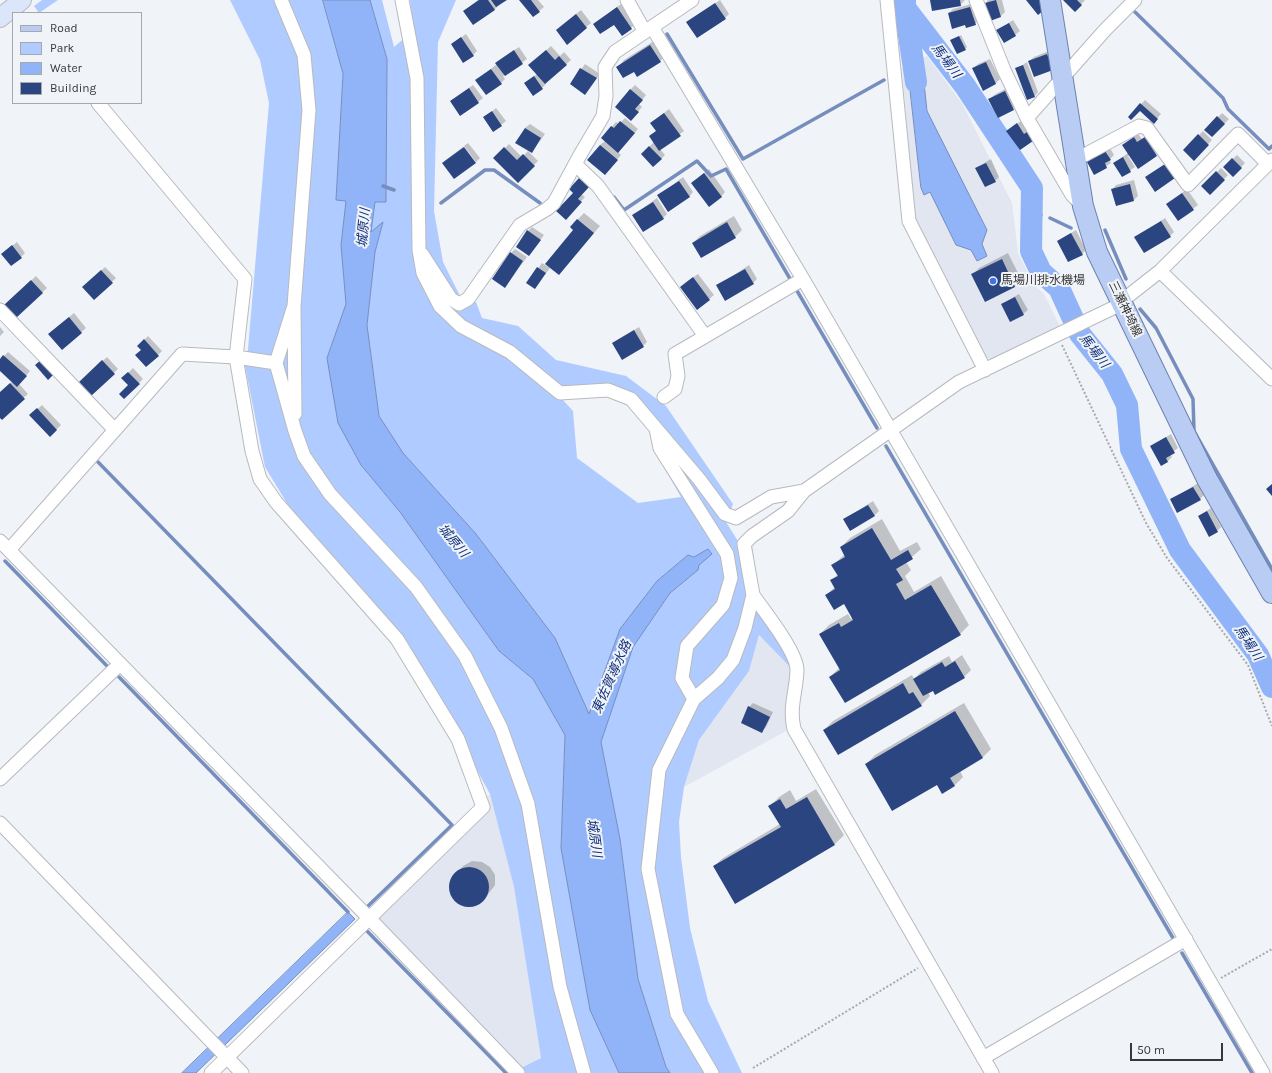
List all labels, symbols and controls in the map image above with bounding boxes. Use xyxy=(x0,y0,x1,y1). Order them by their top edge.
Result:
legend xyxy=(12,12,142,104)
text: Road xyxy=(50,21,78,35)
text: Park xyxy=(50,41,74,55)
water label: 馬場川 xyxy=(928,41,964,81)
text: Water xyxy=(50,61,82,75)
text: Building xyxy=(50,81,96,95)
water label: 城原川 xyxy=(355,208,373,248)
place label: 馬場川排水機場 xyxy=(1001,274,1085,288)
marker: 馬場川排水機場 xyxy=(988,276,998,286)
street label: 三瀬神埼線 xyxy=(1105,279,1145,339)
water label: 馬場川 xyxy=(1076,331,1112,371)
water label: 城原川 xyxy=(434,521,472,561)
water label: 馬場川 xyxy=(1231,622,1265,664)
water label: 東佐賀導水路 xyxy=(589,638,635,716)
water label: 城原川 xyxy=(584,818,604,858)
scale bar xyxy=(1132,1035,1225,1061)
text: 50 m xyxy=(1137,1043,1165,1057)

